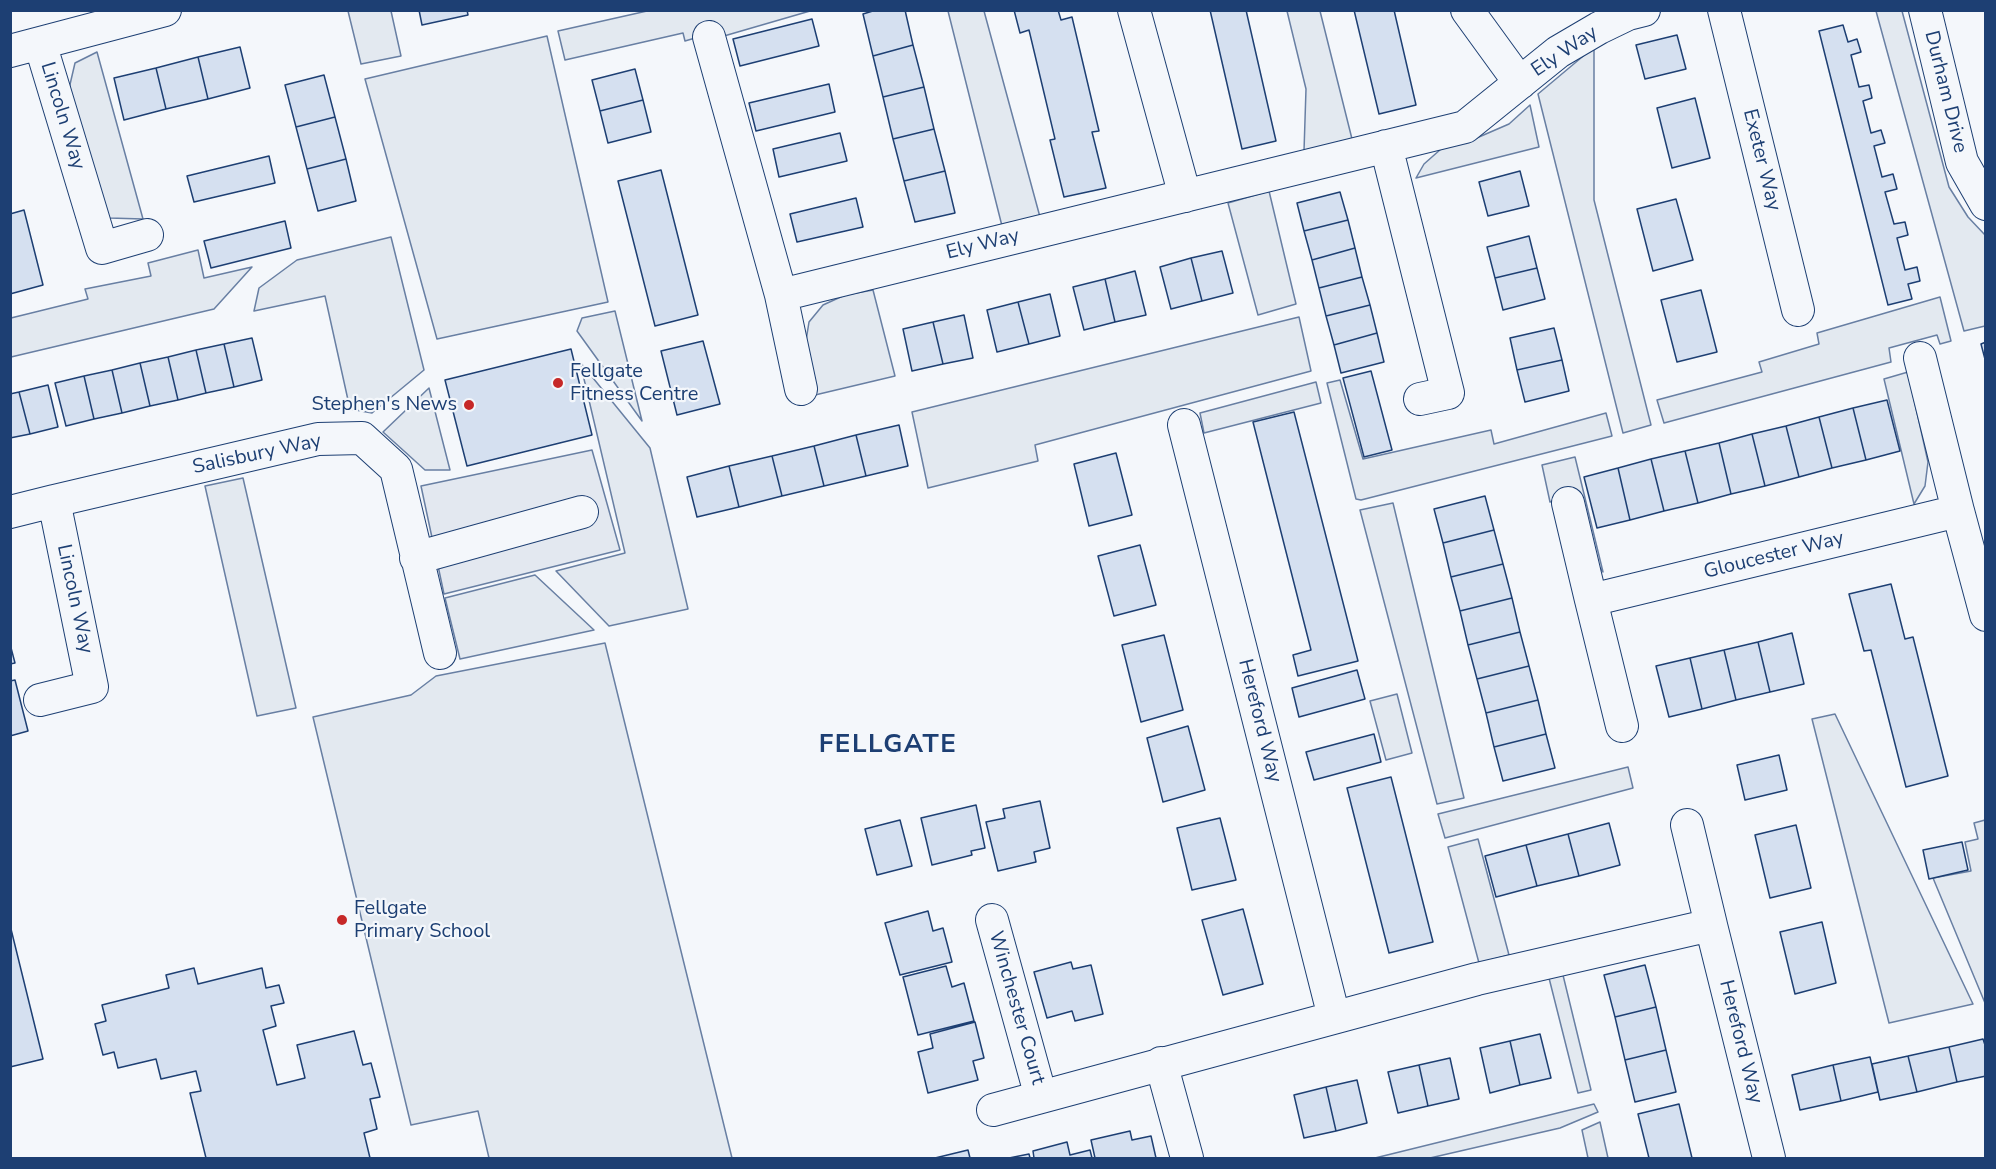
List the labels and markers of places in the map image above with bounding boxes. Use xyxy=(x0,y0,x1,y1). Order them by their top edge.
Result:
place label: Fellgate Fitness Centre xyxy=(570,360,698,407)
marker: Fellgate Fitness Centre xyxy=(551,376,565,390)
place label: Stephen's News xyxy=(311,393,457,417)
marker: Stephen's News xyxy=(462,398,476,412)
place label: Fellgate Primary School xyxy=(354,897,490,944)
marker: Fellgate Primary School xyxy=(335,913,349,927)

